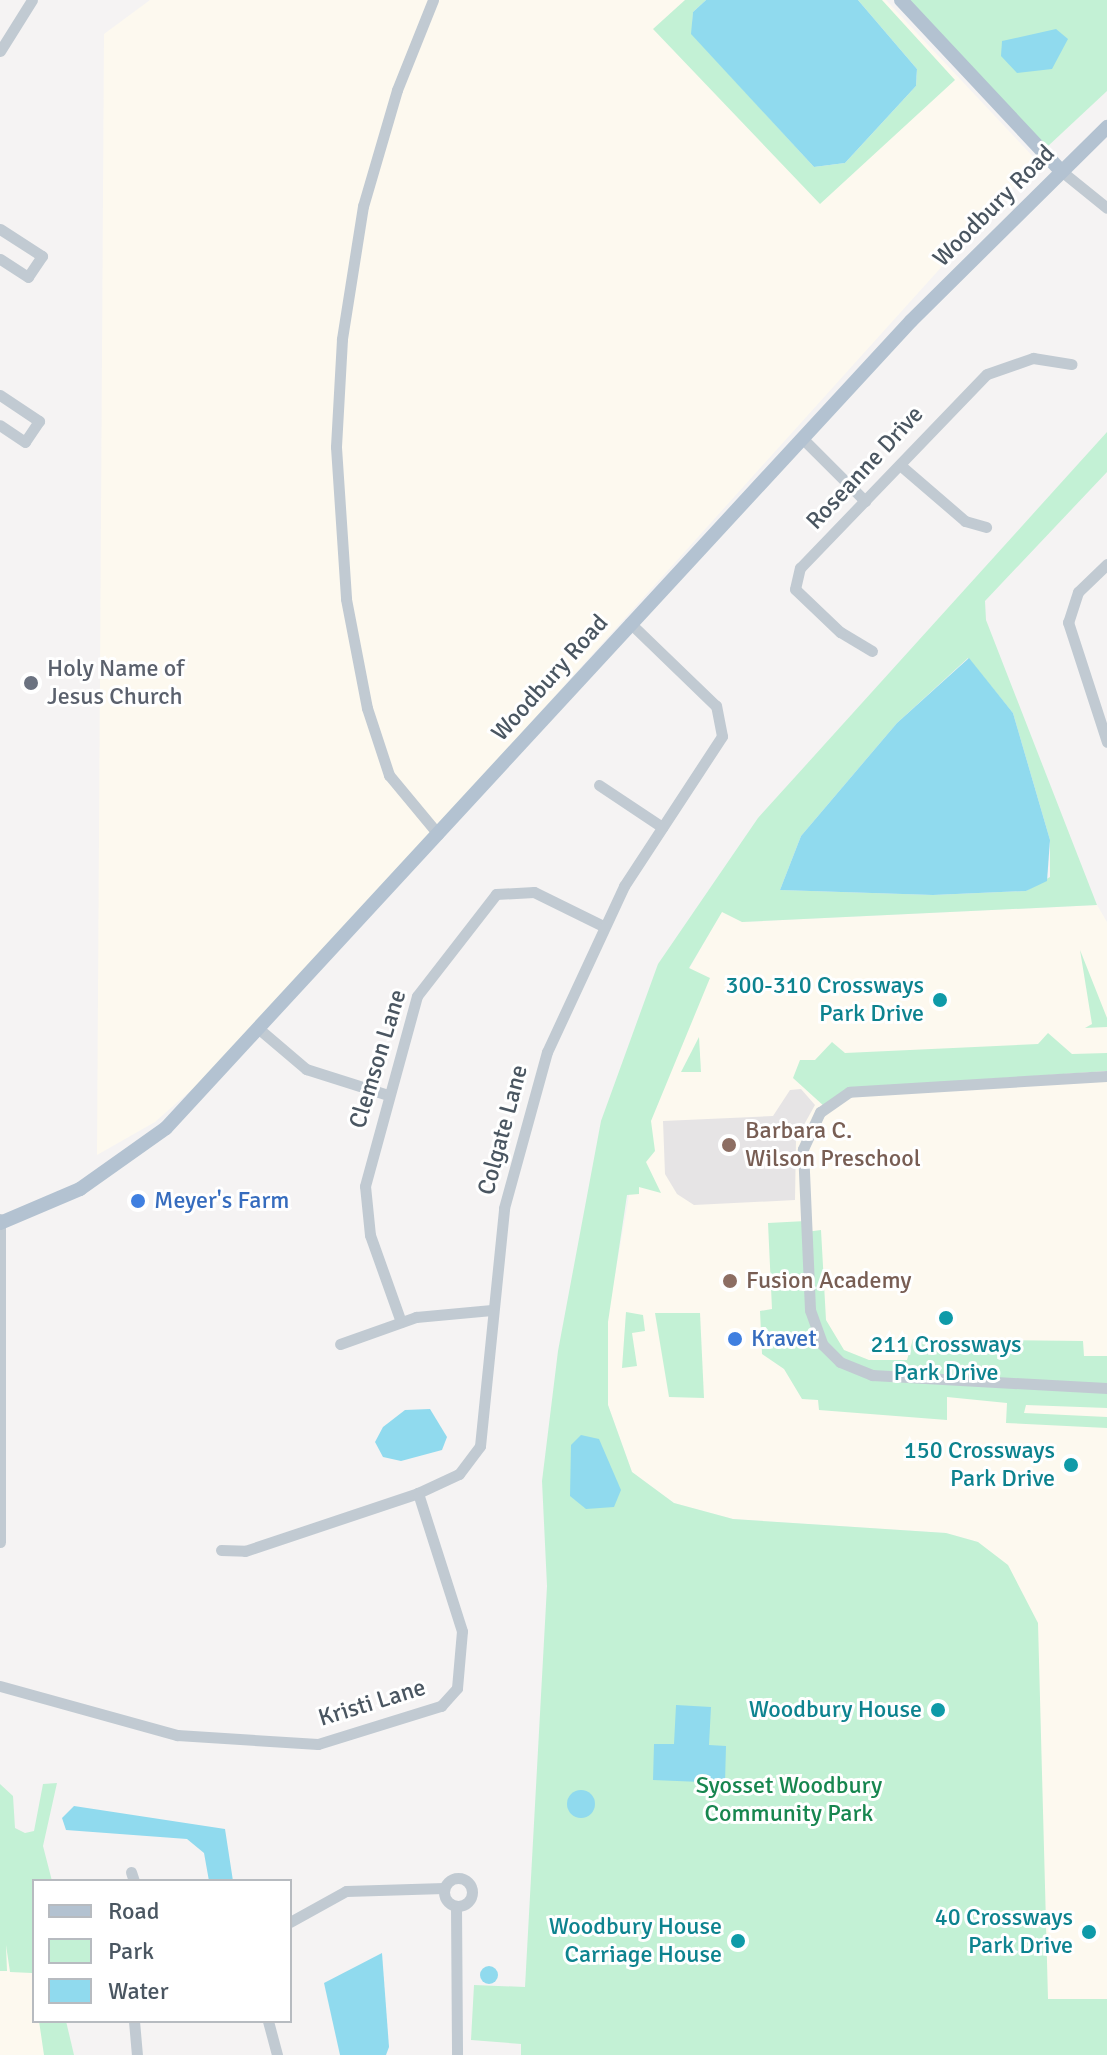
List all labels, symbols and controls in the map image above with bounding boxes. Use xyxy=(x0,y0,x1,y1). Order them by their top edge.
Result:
street label: Woodbury Road xyxy=(927,139,1061,273)
street label: Roseanne Drive xyxy=(800,400,930,536)
street label: Woodbury Road xyxy=(486,609,614,747)
place label: Holy Name of Jesus Church xyxy=(47,655,184,711)
marker: Holy Name of Jesus Church xyxy=(22,674,40,692)
place label: 300-310 Crossways Park Drive xyxy=(725,972,924,1028)
street label: Clemson Lane xyxy=(343,986,413,1132)
marker: 300-310 Crossways Park Drive xyxy=(931,991,949,1009)
street label: Colgate Lane xyxy=(472,1062,534,1198)
place label: Barbara C. Wilson Preschool xyxy=(745,1117,921,1173)
marker: Barbara C. Wilson Preschool xyxy=(720,1136,738,1154)
place label: Meyer's Farm xyxy=(154,1187,289,1215)
marker: Meyer's Farm xyxy=(129,1192,147,1210)
place label: Fusion Academy xyxy=(746,1267,911,1295)
marker: Fusion Academy xyxy=(721,1272,739,1290)
marker: 211 Crossways Park Drive xyxy=(937,1309,955,1327)
place label: Kravet xyxy=(751,1325,817,1353)
marker: Kravet xyxy=(726,1330,744,1348)
place label: 211 Crossways Park Drive xyxy=(870,1331,1022,1387)
place label: 150 Crossways Park Drive xyxy=(904,1437,1055,1493)
marker: 150 Crossways Park Drive xyxy=(1062,1456,1080,1474)
street label: Kristi Lane xyxy=(315,1673,429,1733)
place label: Woodbury House xyxy=(749,1696,922,1724)
marker: Woodbury House xyxy=(929,1701,947,1719)
park label: Syosset Woodbury Community Park xyxy=(696,1772,882,1828)
legend xyxy=(32,1879,292,2023)
text: Road xyxy=(108,1896,159,1926)
place label: 40 Crossways Park Drive xyxy=(935,1904,1073,1960)
place label: Woodbury House Carriage House xyxy=(549,1913,722,1969)
marker: 40 Crossways Park Drive xyxy=(1080,1923,1098,1941)
marker: Woodbury House Carriage House xyxy=(729,1932,747,1950)
text: Park xyxy=(108,1936,154,1966)
text: Water xyxy=(108,1976,168,2006)

